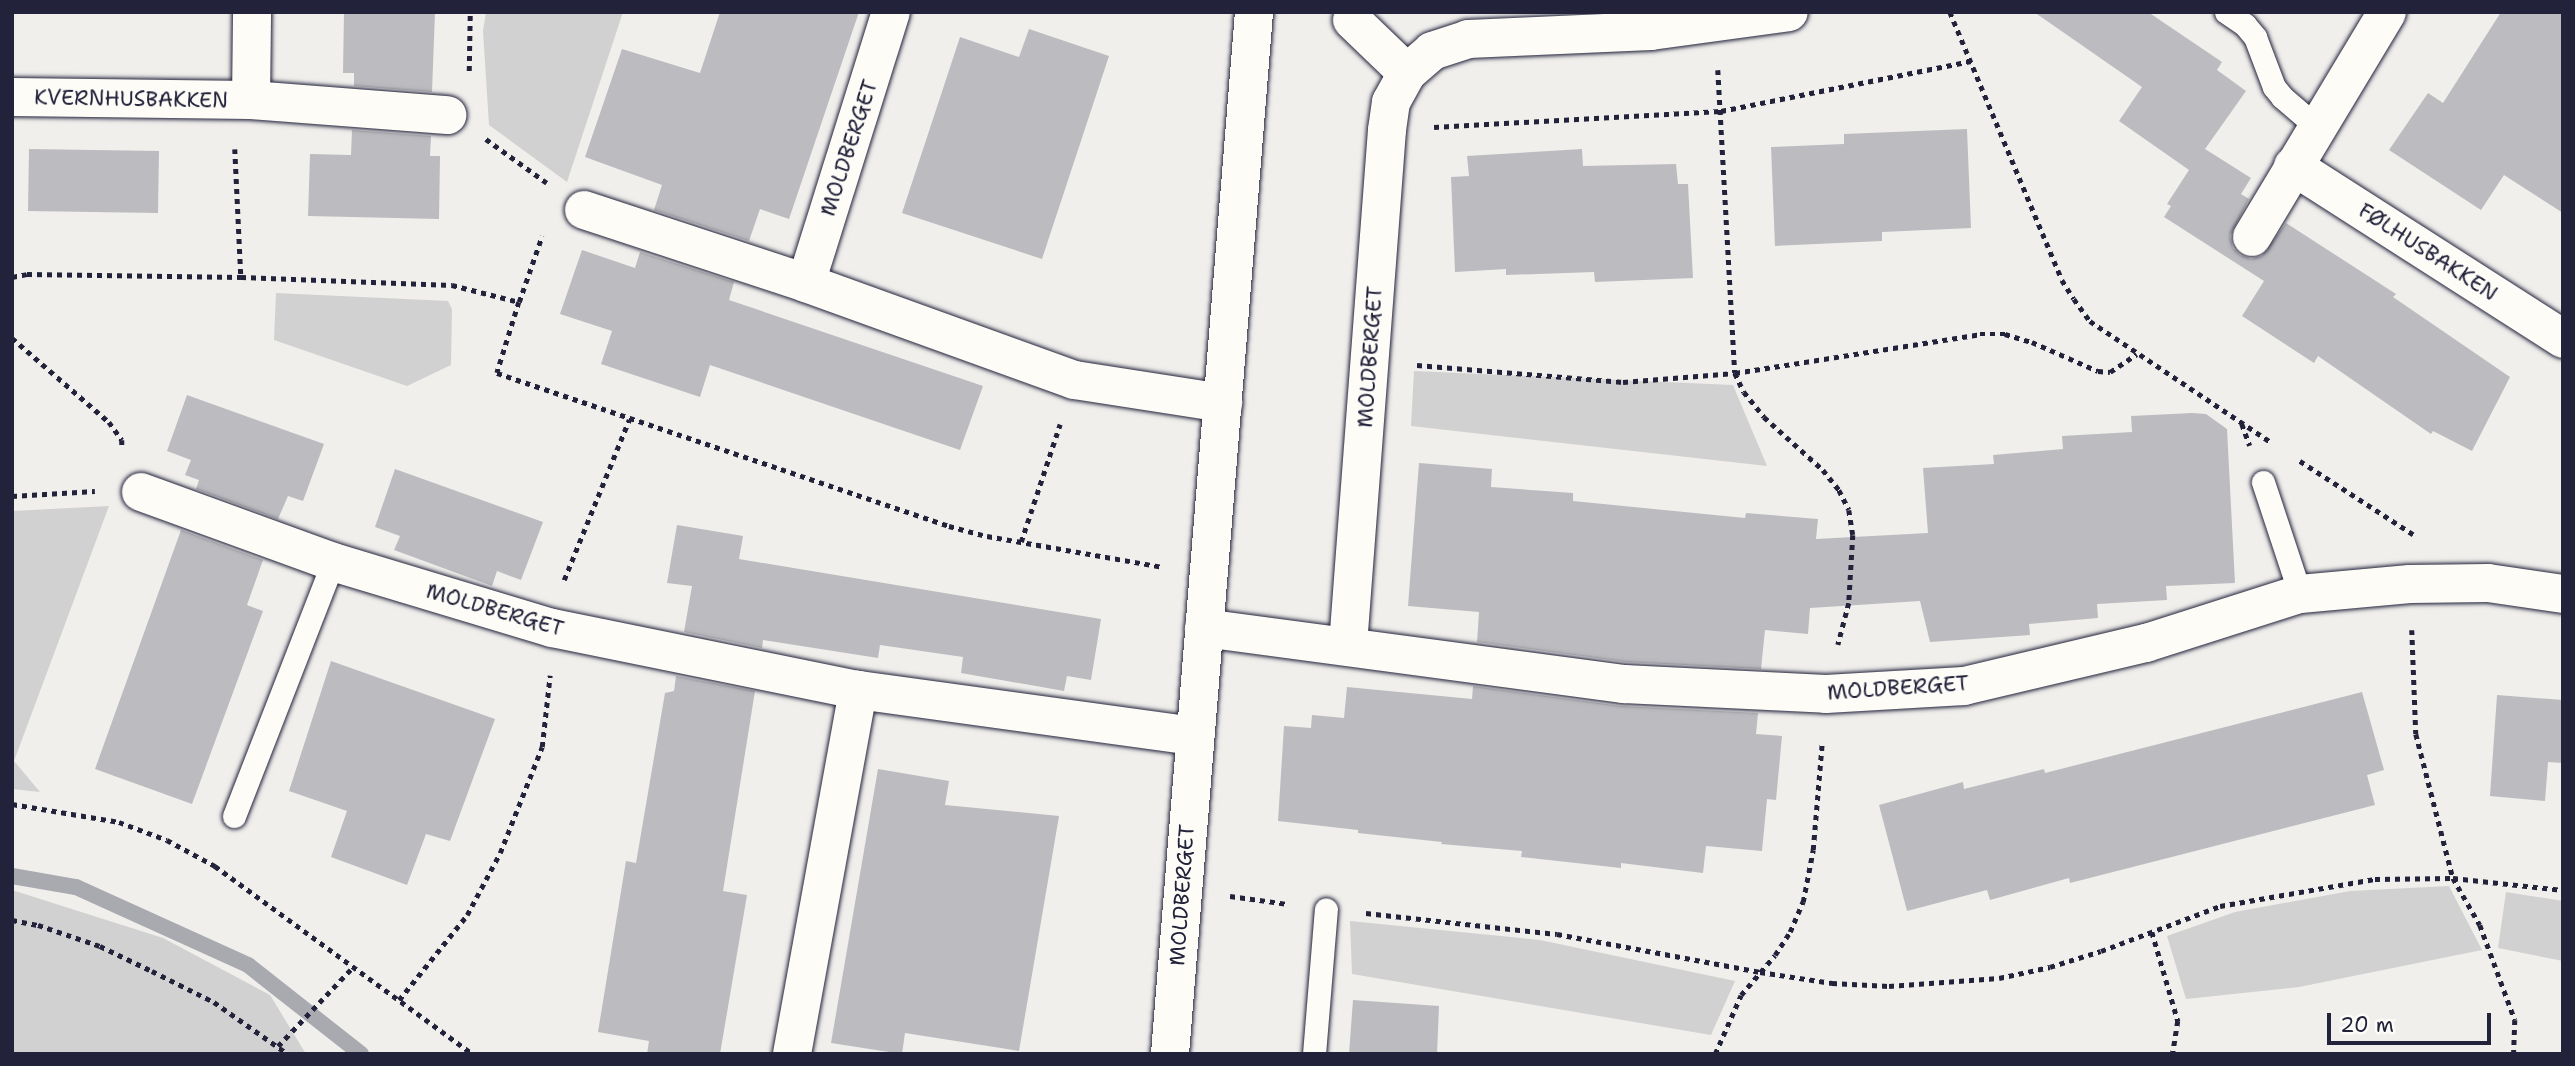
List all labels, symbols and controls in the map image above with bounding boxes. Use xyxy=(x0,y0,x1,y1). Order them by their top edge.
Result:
street label: MOLDBERGET xyxy=(815,77,883,219)
street label: KVERNHUSBAKKEN xyxy=(34,85,228,113)
street label: FØLHUSBAKKEN xyxy=(2354,198,2502,306)
street label: MOLDBERGET xyxy=(1352,285,1388,429)
street label: MOLDBERGET xyxy=(423,578,567,642)
street label: MOLDBERGET xyxy=(1826,670,1970,706)
street label: MOLDBERGET xyxy=(1164,823,1200,967)
scale bar xyxy=(2330,1000,2494,1044)
text: 20 m xyxy=(2340,1011,2394,1039)

